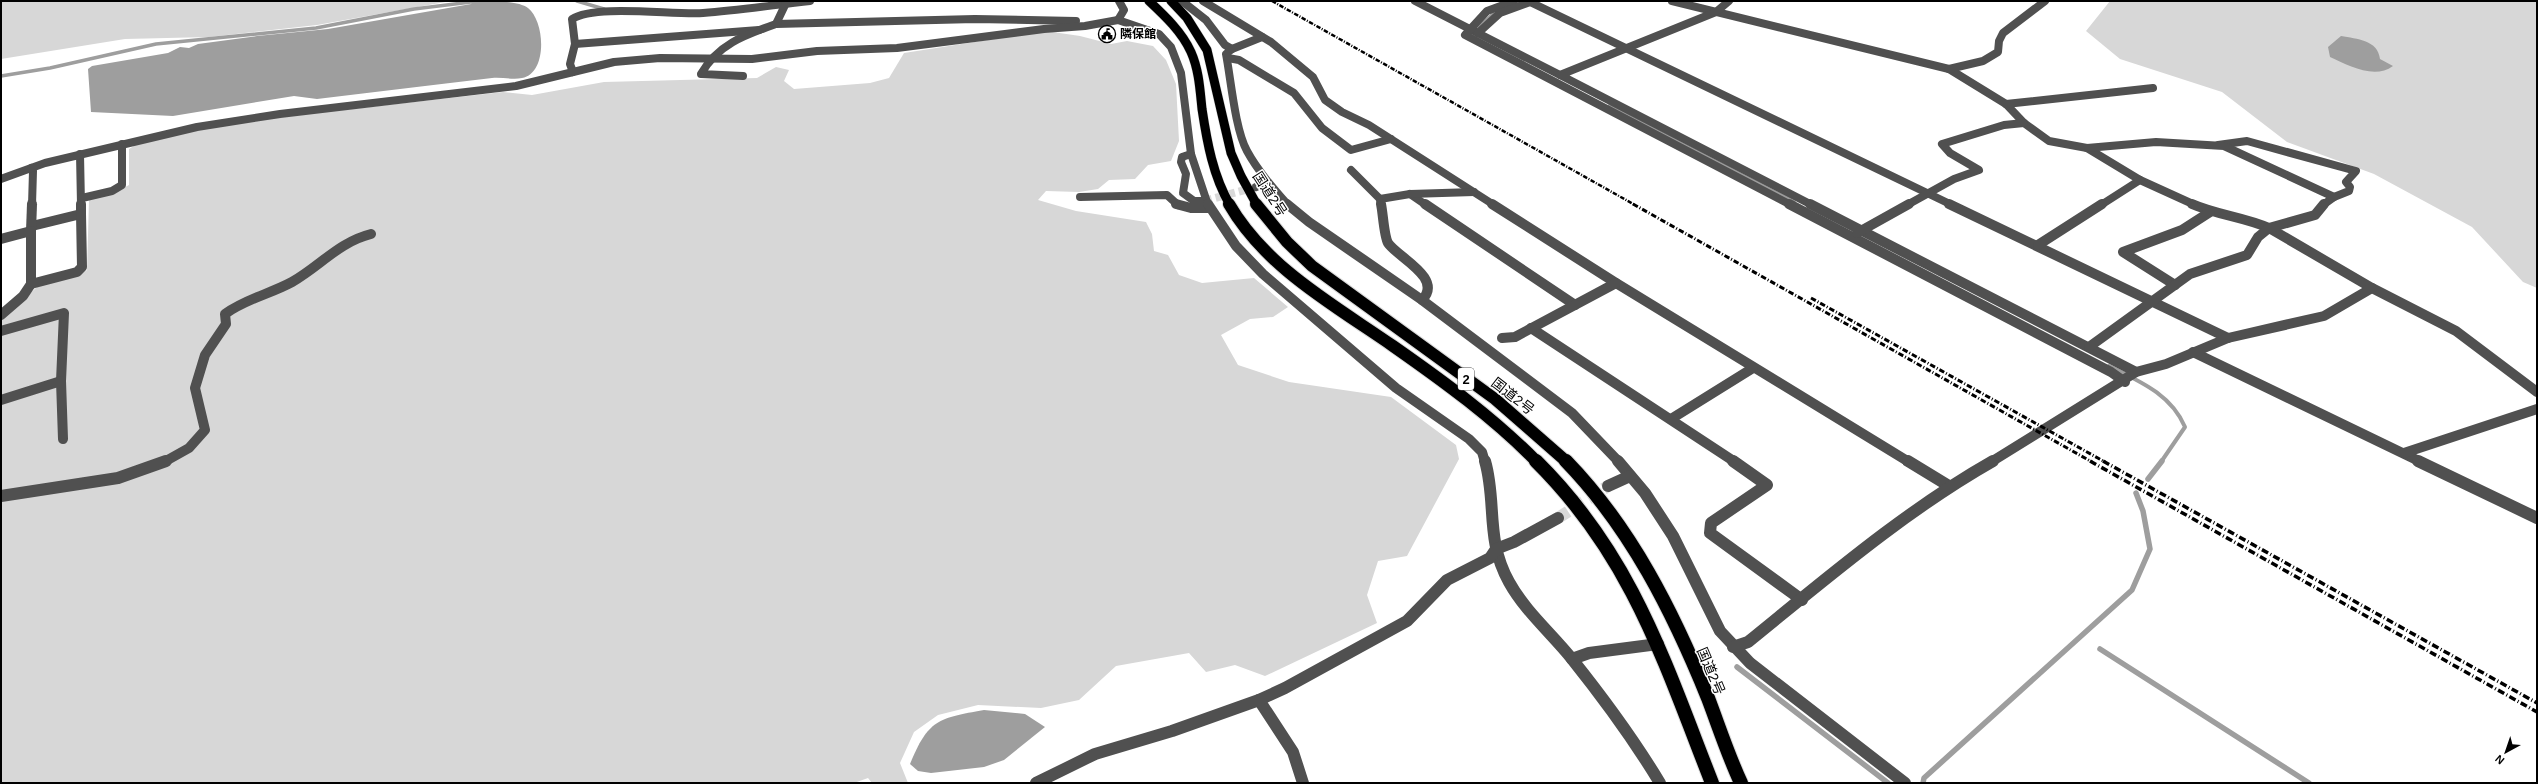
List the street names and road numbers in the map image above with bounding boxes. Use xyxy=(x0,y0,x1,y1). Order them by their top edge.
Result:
street label: 国道2号 xyxy=(1250,169,1290,219)
road number: 2 xyxy=(1458,368,1474,390)
street label: 国道2号 xyxy=(1488,374,1538,418)
street label: 国道2号 xyxy=(1694,645,1728,697)

